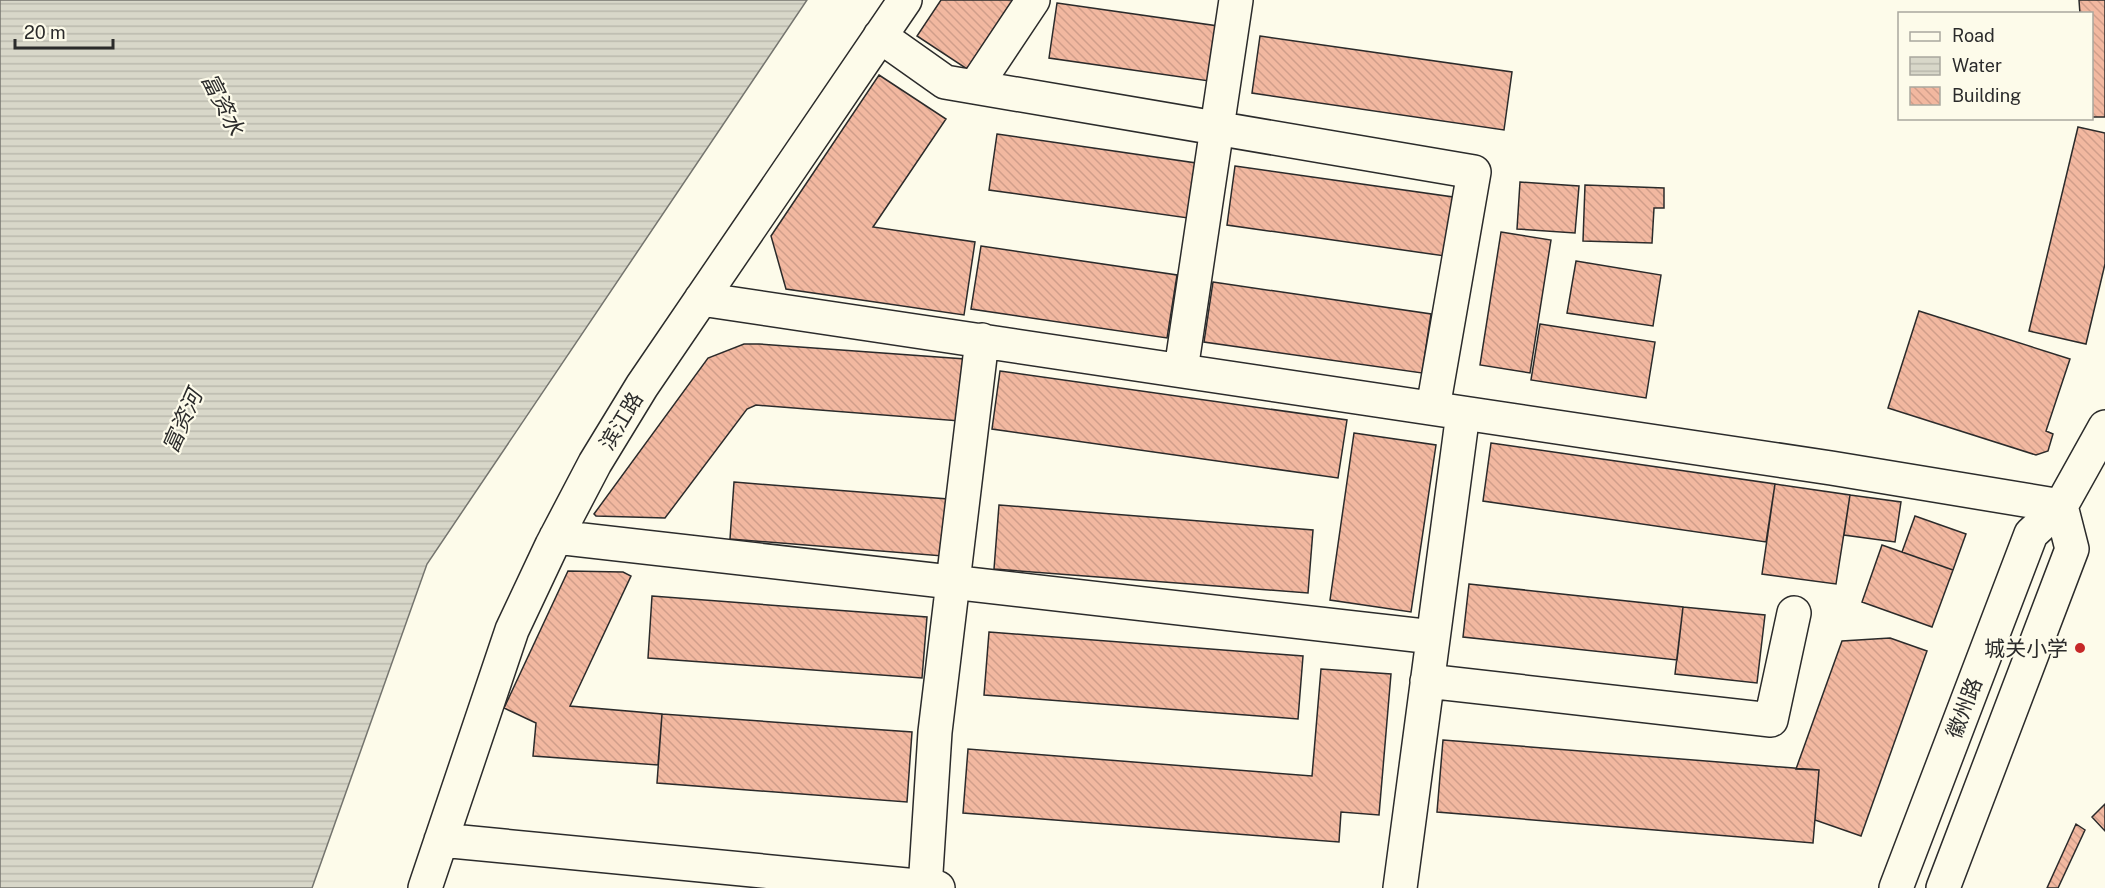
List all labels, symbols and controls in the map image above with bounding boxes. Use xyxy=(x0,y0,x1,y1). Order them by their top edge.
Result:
scale bar xyxy=(15,12,112,50)
legend xyxy=(1898,12,2093,120)
text: 20 m xyxy=(24,22,66,43)
text: Road xyxy=(1952,25,1995,46)
text: Water xyxy=(1952,55,2002,76)
water label: 富资水 xyxy=(196,69,250,140)
text: Building xyxy=(1952,85,2021,106)
water label: 富资河 xyxy=(157,382,209,456)
street label: 滨江路 xyxy=(594,388,648,454)
place label: 城关小学 xyxy=(1984,636,2068,661)
marker: 城关小学 xyxy=(2073,641,2087,655)
street label: 徽州路 xyxy=(1941,674,1987,742)

